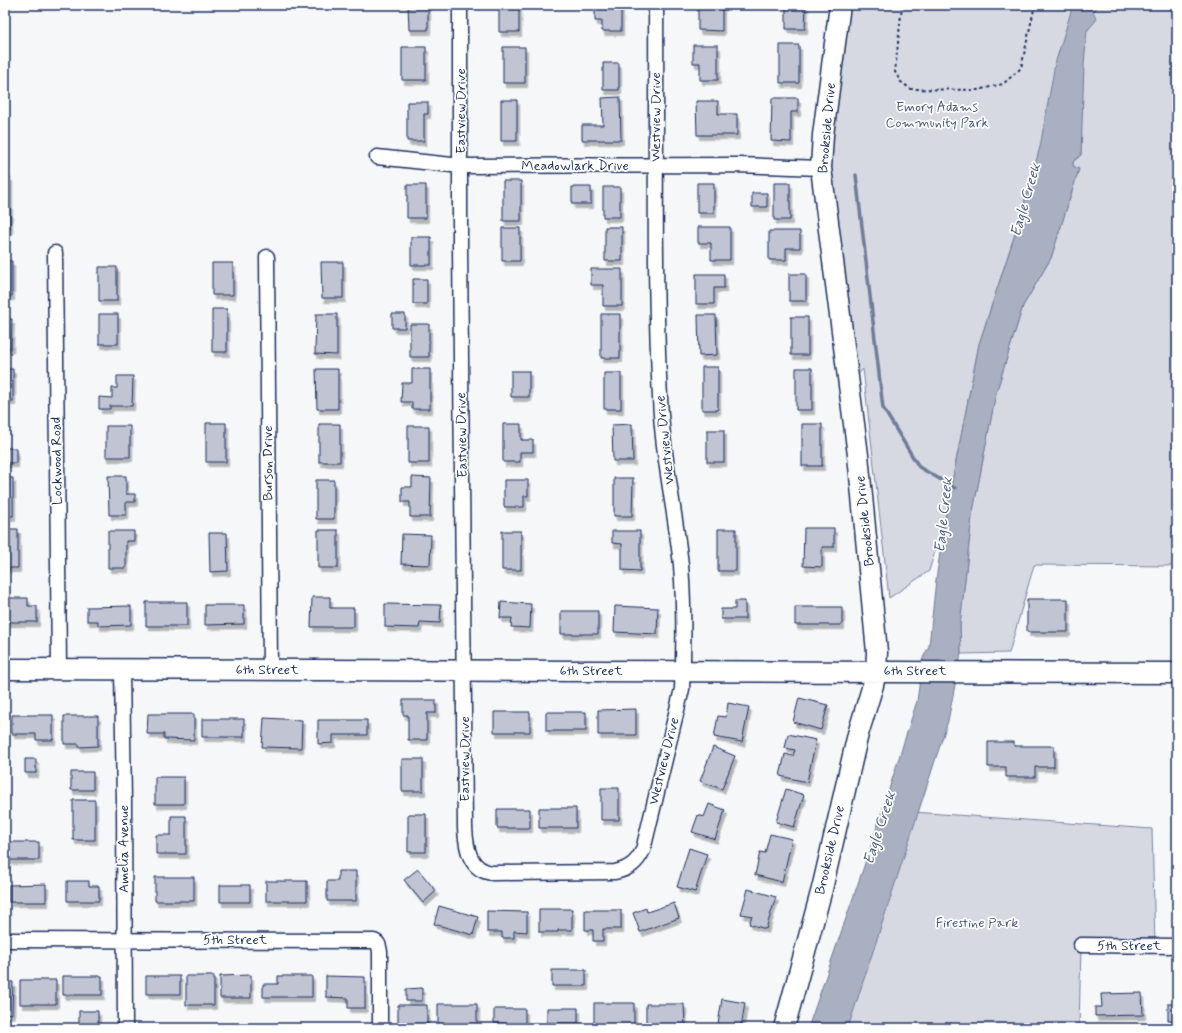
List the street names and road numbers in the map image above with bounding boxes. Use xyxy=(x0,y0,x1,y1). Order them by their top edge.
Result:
street label: Eastview Drive xyxy=(452,68,470,154)
street label: Westview Drive xyxy=(647,72,665,162)
street label: Brookside Drive xyxy=(814,82,840,174)
street label: Meadowlark Drive xyxy=(521,157,629,175)
street label: Eastview Drive xyxy=(452,392,472,478)
street label: Westview Drive xyxy=(651,395,679,485)
street label: Lockwood Road xyxy=(47,417,67,505)
street label: Burson Drive xyxy=(259,425,277,501)
street label: Brookside Drive xyxy=(851,475,879,567)
street label: 6th Street xyxy=(236,661,299,679)
street label: 6th Street xyxy=(560,662,623,680)
street label: 6th Street xyxy=(884,662,947,680)
street label: Westview Drive xyxy=(644,715,684,807)
street label: Eastview Drive xyxy=(456,716,474,802)
street label: Brookside Drive xyxy=(811,804,849,896)
street label: Amelia Avenue xyxy=(115,805,133,893)
street label: 5th Street xyxy=(203,931,268,949)
street label: 5th Street xyxy=(1097,937,1162,955)

